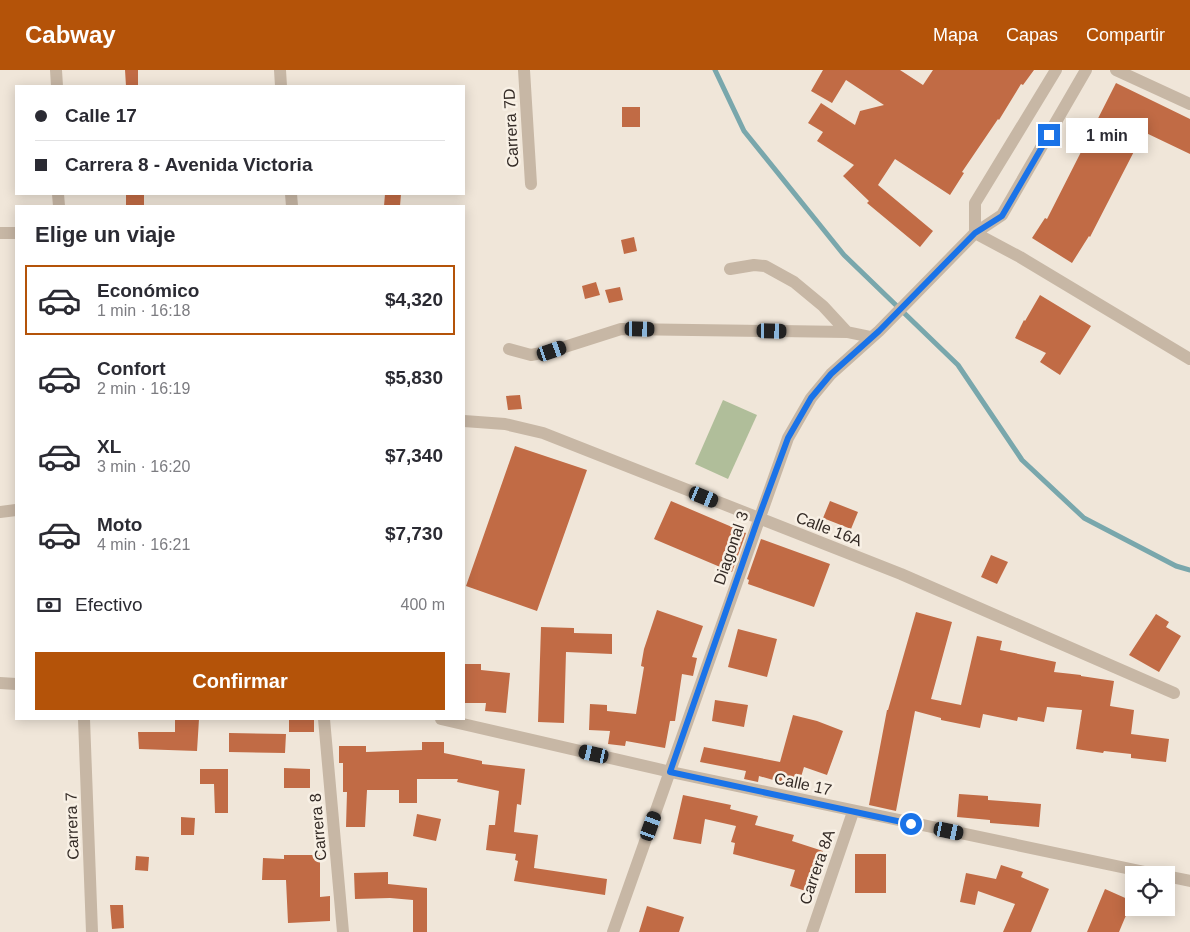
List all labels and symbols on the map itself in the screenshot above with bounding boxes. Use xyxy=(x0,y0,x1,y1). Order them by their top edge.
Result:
street label: Carrera 7D xyxy=(500,88,522,168)
callout: 1 min xyxy=(1066,118,1149,152)
route end xyxy=(1038,124,1060,146)
car xyxy=(624,321,655,337)
car xyxy=(756,323,787,339)
car xyxy=(535,339,568,363)
car xyxy=(687,484,720,510)
street label: Diagonal 3 xyxy=(711,509,752,587)
street label: Calle 16A xyxy=(794,509,865,549)
car xyxy=(577,743,610,765)
street label: Calle 17 xyxy=(773,770,834,798)
street label: Carrera 7 xyxy=(62,792,82,860)
street label: Carrera 8 xyxy=(307,792,329,861)
car xyxy=(638,809,663,843)
route start xyxy=(900,813,922,835)
car xyxy=(932,821,965,841)
street label: Carrera 8A xyxy=(796,827,838,907)

